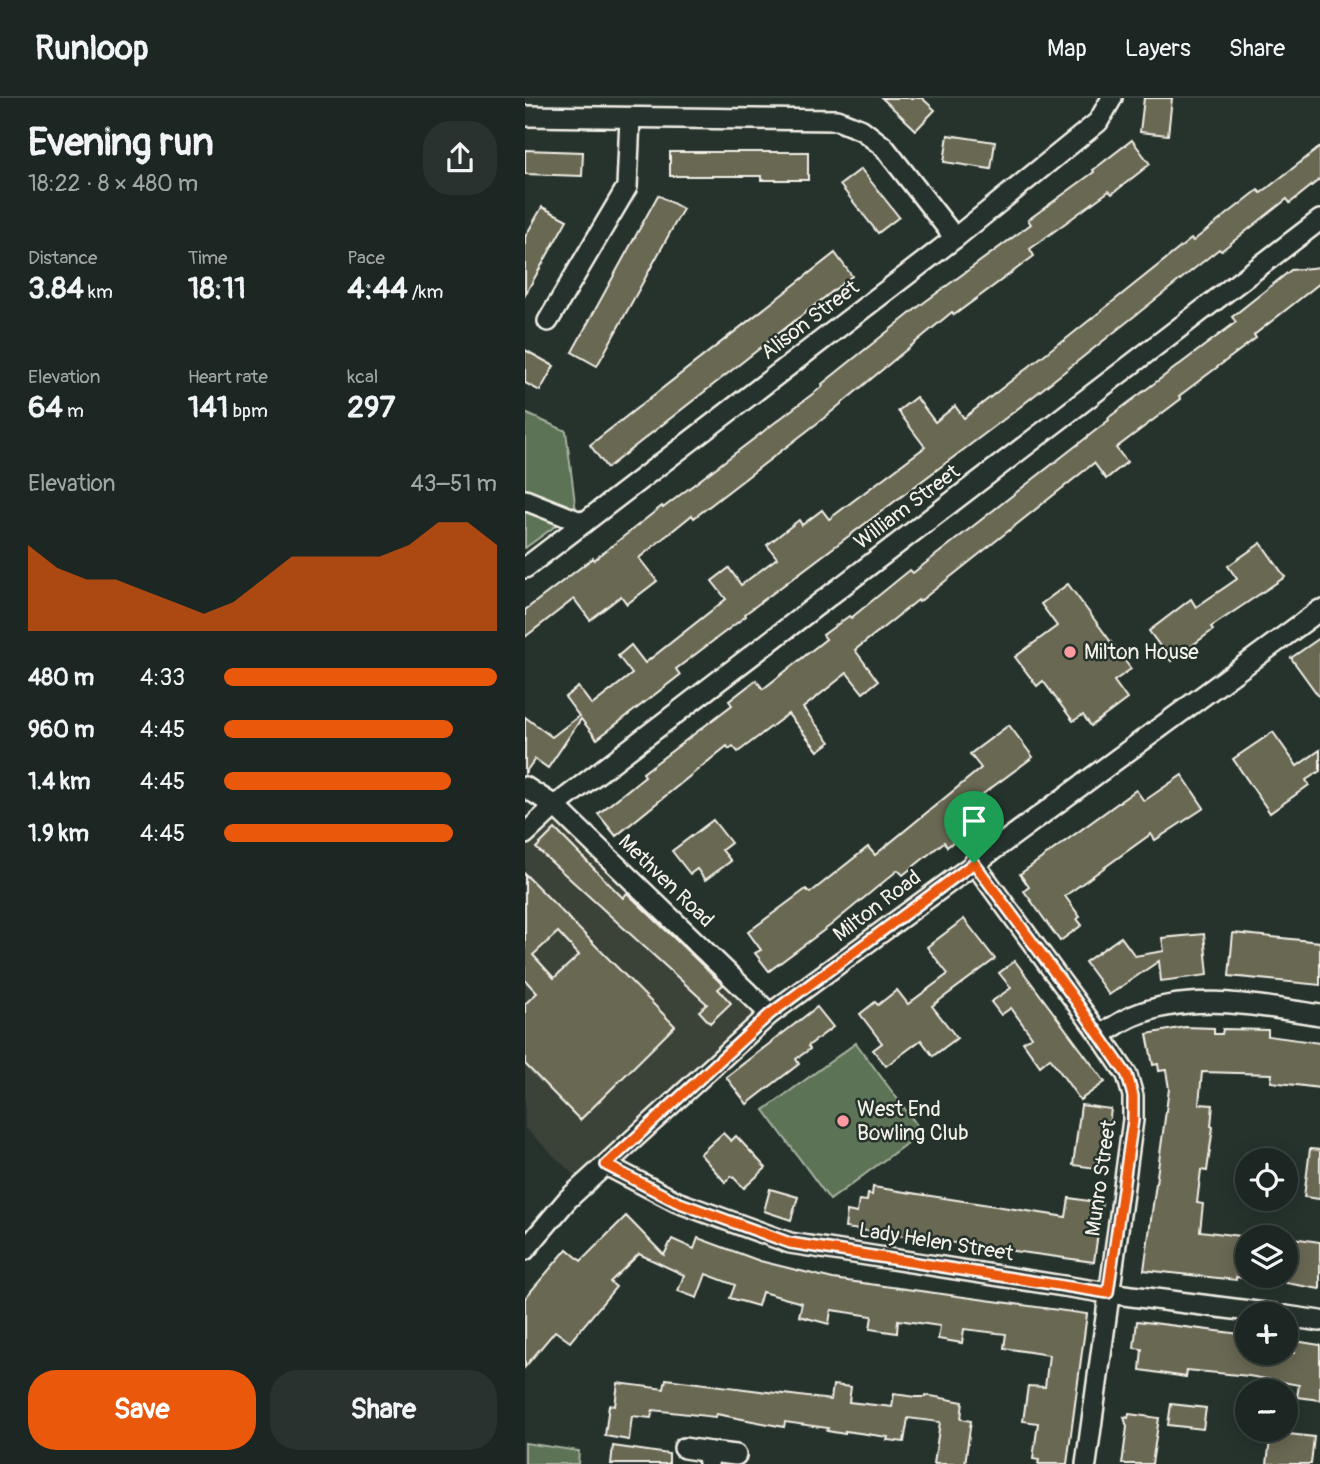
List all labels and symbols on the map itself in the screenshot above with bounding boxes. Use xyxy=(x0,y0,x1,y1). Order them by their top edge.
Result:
street label: Alison Street xyxy=(755,274,865,366)
street label: William Street xyxy=(849,458,966,555)
place label: Milton House xyxy=(1084,639,1199,666)
marker: Milton House xyxy=(1062,644,1078,660)
pin xyxy=(944,791,1004,863)
street label: Methven Road xyxy=(612,829,720,933)
street label: Milton Road xyxy=(828,864,926,948)
place label: West End Bowling Club xyxy=(857,1096,969,1147)
marker: West End Bowling Club xyxy=(835,1113,851,1129)
street label: Munro Street xyxy=(1079,1117,1123,1238)
street label: Lady Helen Street xyxy=(857,1216,1016,1268)

